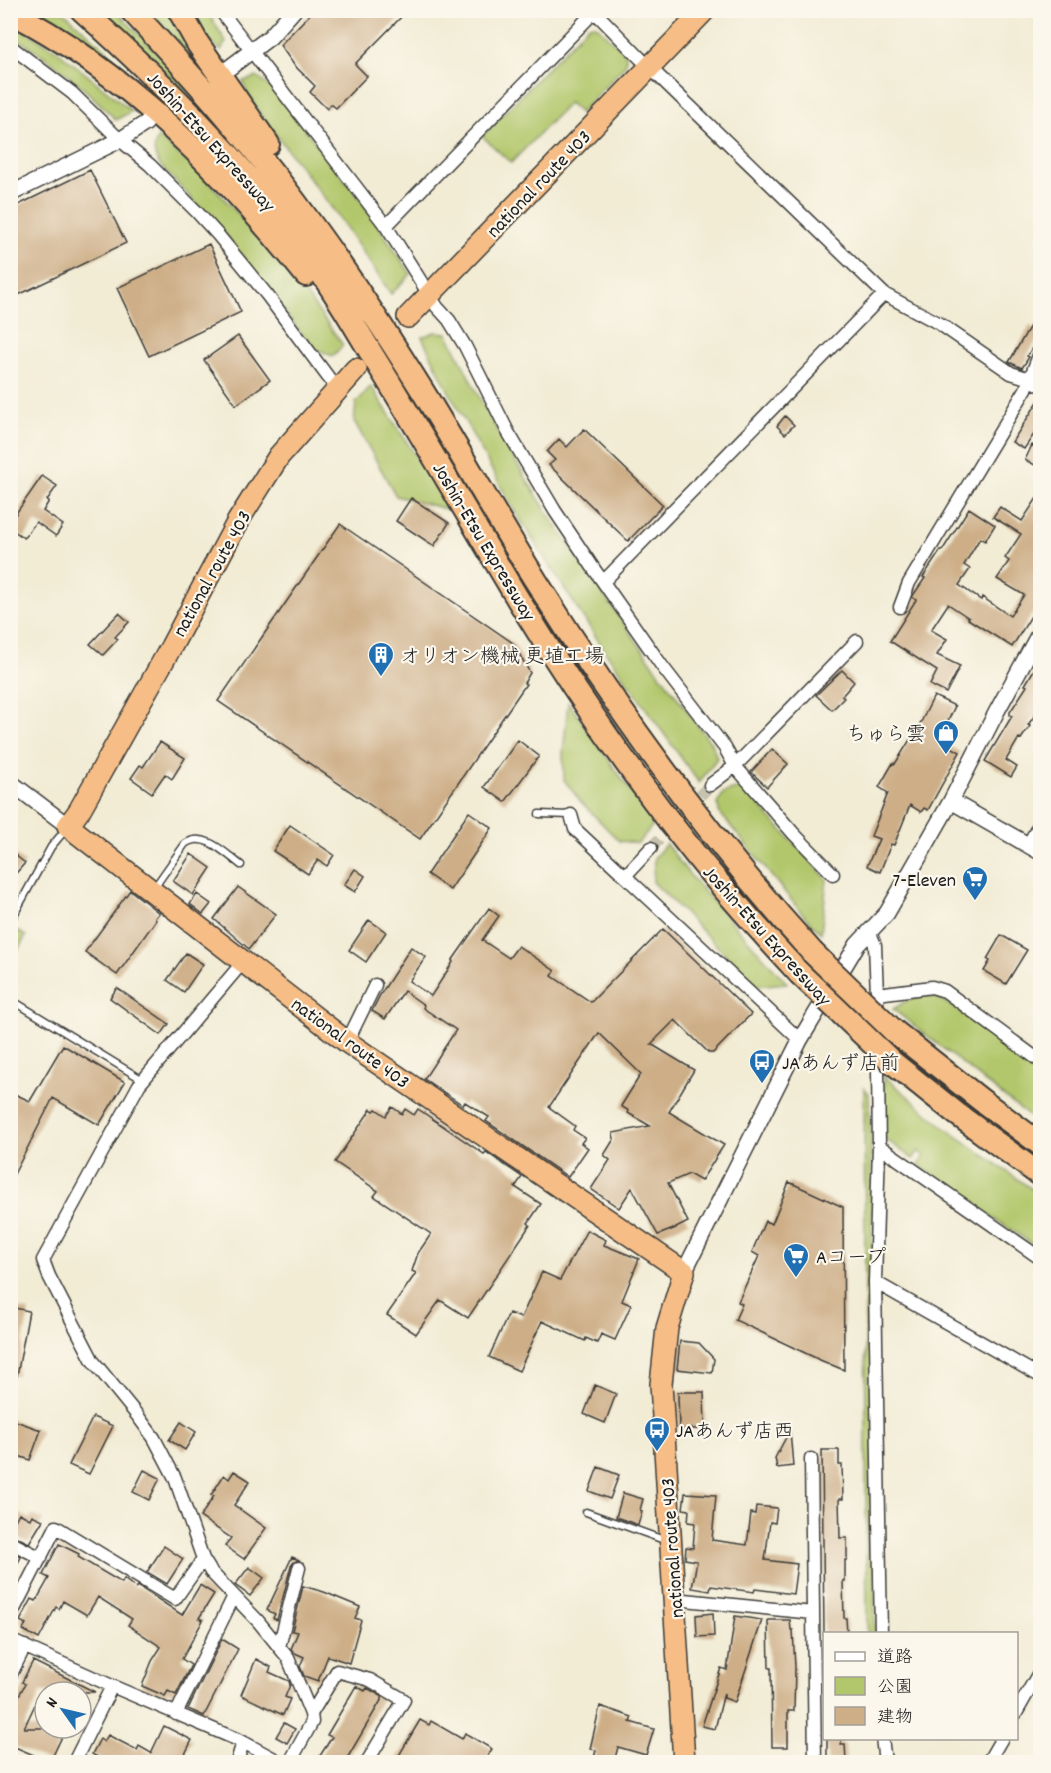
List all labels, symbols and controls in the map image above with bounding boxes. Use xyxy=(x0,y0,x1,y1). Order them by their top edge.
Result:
street label: Joshin-Etsu Expressway xyxy=(139,66,281,220)
street label: national route 403 xyxy=(481,125,599,245)
street label: Joshin-Etsu Expressway xyxy=(424,458,541,628)
street label: national route 403 xyxy=(167,506,260,643)
building icon: オリオン機械 更埴工場 xyxy=(366,640,396,678)
place label: オリオン機械 更埴工場 xyxy=(400,644,605,672)
shop icon: ちゅら雲 xyxy=(931,718,961,756)
place label: ちゅら雲 xyxy=(846,722,926,750)
street label: Joshin-Etsu Expressway xyxy=(695,860,837,1014)
supermarket icon: 7-Eleven xyxy=(960,864,990,902)
place label: 7-Eleven xyxy=(892,868,956,896)
street label: national route 403 xyxy=(284,992,414,1097)
bus stop icon: JAあんず店前 xyxy=(747,1047,777,1085)
place label: JAあんず店前 xyxy=(782,1051,899,1079)
supermarket icon: Aコープ xyxy=(781,1241,811,1279)
place label: Aコープ xyxy=(816,1245,886,1273)
bus stop icon: JAあんず店西 xyxy=(642,1415,672,1453)
place label: JAあんず店西 xyxy=(676,1419,793,1447)
street label: national route 403 xyxy=(655,1477,693,1619)
legend xyxy=(823,1632,1018,1740)
text: 道路 xyxy=(877,1646,913,1671)
text: 公園 xyxy=(877,1676,913,1701)
north arrow xyxy=(33,1680,93,1740)
text: N xyxy=(41,1693,64,1713)
text: 建物 xyxy=(877,1706,913,1731)

